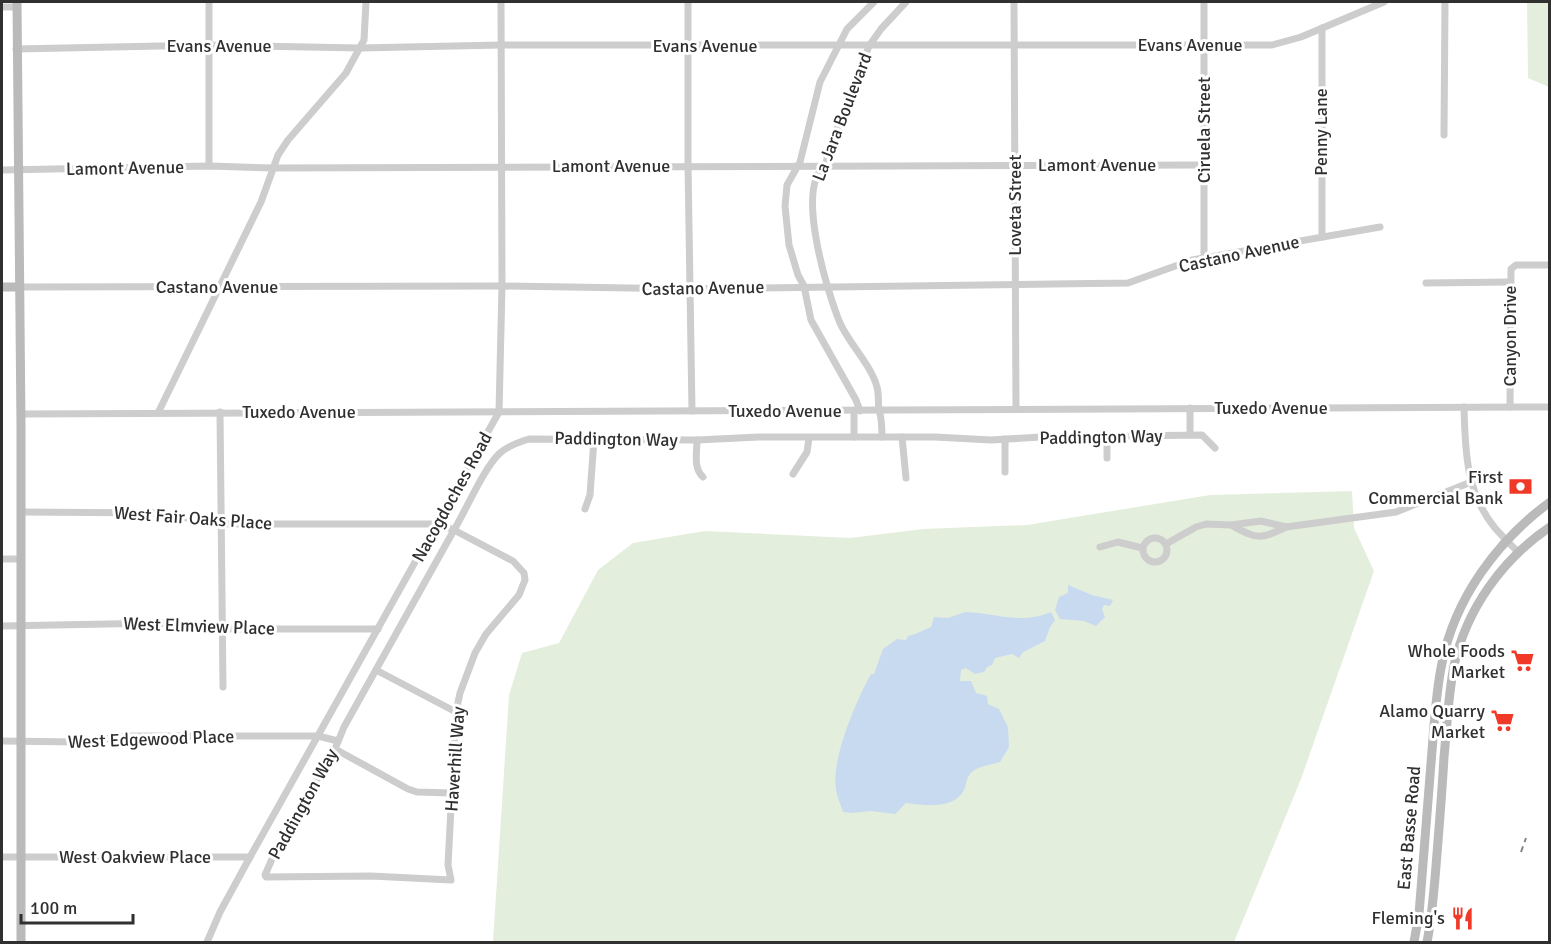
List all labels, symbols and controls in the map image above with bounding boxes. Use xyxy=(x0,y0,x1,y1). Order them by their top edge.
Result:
street label: Evans Avenue xyxy=(1137,34,1243,56)
street label: Evans Avenue xyxy=(166,35,272,57)
street label: Evans Avenue xyxy=(652,35,758,57)
street label: La Jara Boulevard xyxy=(807,50,877,184)
street label: Ciruela Street xyxy=(1193,77,1215,183)
street label: Penny Lane xyxy=(1310,88,1332,176)
street label: Loveta Street xyxy=(1004,154,1026,256)
street label: Lamont Avenue xyxy=(1038,154,1156,176)
street label: Lamont Avenue xyxy=(552,155,670,177)
street label: Lamont Avenue xyxy=(66,156,184,180)
street label: Castano Avenue xyxy=(1177,230,1301,278)
street label: Castano Avenue xyxy=(156,276,278,298)
street label: Castano Avenue xyxy=(642,276,764,300)
street label: Canyon Drive xyxy=(1499,286,1521,387)
street label: Tuxedo Avenue xyxy=(1214,397,1328,419)
street label: Tuxedo Avenue xyxy=(728,400,842,422)
street label: Tuxedo Avenue xyxy=(242,401,356,423)
street label: Paddington Way xyxy=(1039,425,1163,449)
street label: Paddington Way xyxy=(554,427,678,451)
street label: Nacogdoches Road xyxy=(407,428,497,566)
place label: First Commercial Bank xyxy=(1368,466,1503,509)
bank icon: First Commercial Bank xyxy=(1508,474,1534,500)
street label: West Fair Oaks Place xyxy=(113,501,273,535)
street label: West Elmview Place xyxy=(123,612,275,640)
place label: Whole Foods Market xyxy=(1407,640,1505,683)
supermarket icon: Whole Foods Market xyxy=(1510,648,1536,674)
place label: Alamo Quarry Market xyxy=(1379,700,1486,743)
street label: Haverhill Way xyxy=(440,705,470,812)
supermarket icon: Alamo Quarry Market xyxy=(1490,708,1516,734)
street label: West Edgewood Place xyxy=(67,725,235,753)
street label: Paddington Way xyxy=(263,744,343,863)
street label: East Basse Road xyxy=(1393,765,1425,891)
street label: West Oakview Place xyxy=(59,846,211,868)
scale bar xyxy=(21,887,134,925)
text: 100 m xyxy=(30,897,77,919)
restaurant icon: Fleming's xyxy=(1450,905,1476,931)
place label: Fleming's xyxy=(1371,907,1445,929)

